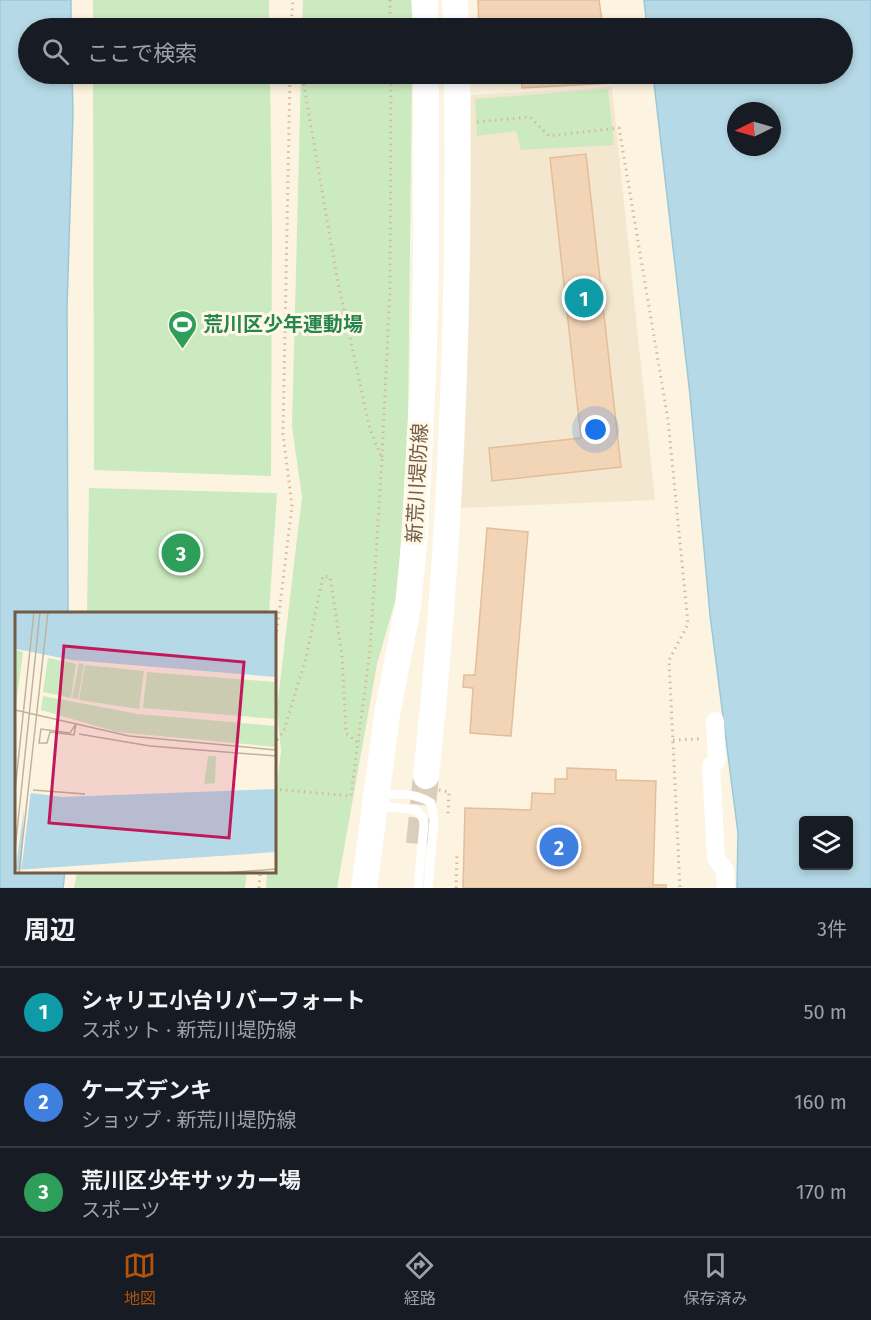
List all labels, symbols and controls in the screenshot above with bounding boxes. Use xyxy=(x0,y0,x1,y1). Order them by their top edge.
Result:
search box xyxy=(18,18,853,84)
icon: search xyxy=(39,35,72,68)
text: ここで検索 xyxy=(87,40,197,67)
north arrow xyxy=(727,102,781,156)
pin: 1 xyxy=(564,276,604,320)
sports icon: 荒川区少年運動場 xyxy=(166,308,198,350)
place label: 荒川区少年運動場 xyxy=(203,312,363,336)
your location xyxy=(581,415,610,444)
street label: 新荒川堤防線 xyxy=(402,422,432,544)
pin: 3 xyxy=(162,530,201,576)
inset map xyxy=(15,612,276,873)
map controls xyxy=(799,816,853,870)
button: layers xyxy=(799,816,853,870)
pin: 2 xyxy=(540,824,578,870)
text: 周辺 xyxy=(24,915,76,946)
text: 3件 xyxy=(817,917,847,941)
text: シャリエ小台リバーフォート xyxy=(81,987,366,1014)
text: 1 xyxy=(39,1000,48,1024)
text: 50 m xyxy=(803,1000,847,1024)
text: スポット · 新荒川堤防線 xyxy=(81,1018,296,1042)
text: ケーズデンキ xyxy=(81,1077,212,1104)
text: 2 xyxy=(38,1090,49,1114)
text: 160 m xyxy=(794,1090,847,1114)
text: ショップ · 新荒川堤防線 xyxy=(81,1108,296,1132)
text: 荒川区少年サッカー場 xyxy=(81,1167,301,1194)
text: 3 xyxy=(38,1180,49,1204)
text: 170 m xyxy=(796,1180,847,1204)
text: スポーツ xyxy=(81,1198,161,1222)
tab: 地図 xyxy=(123,1249,156,1309)
tab: 経路 xyxy=(403,1249,436,1309)
tab: 保存済み xyxy=(683,1249,747,1309)

